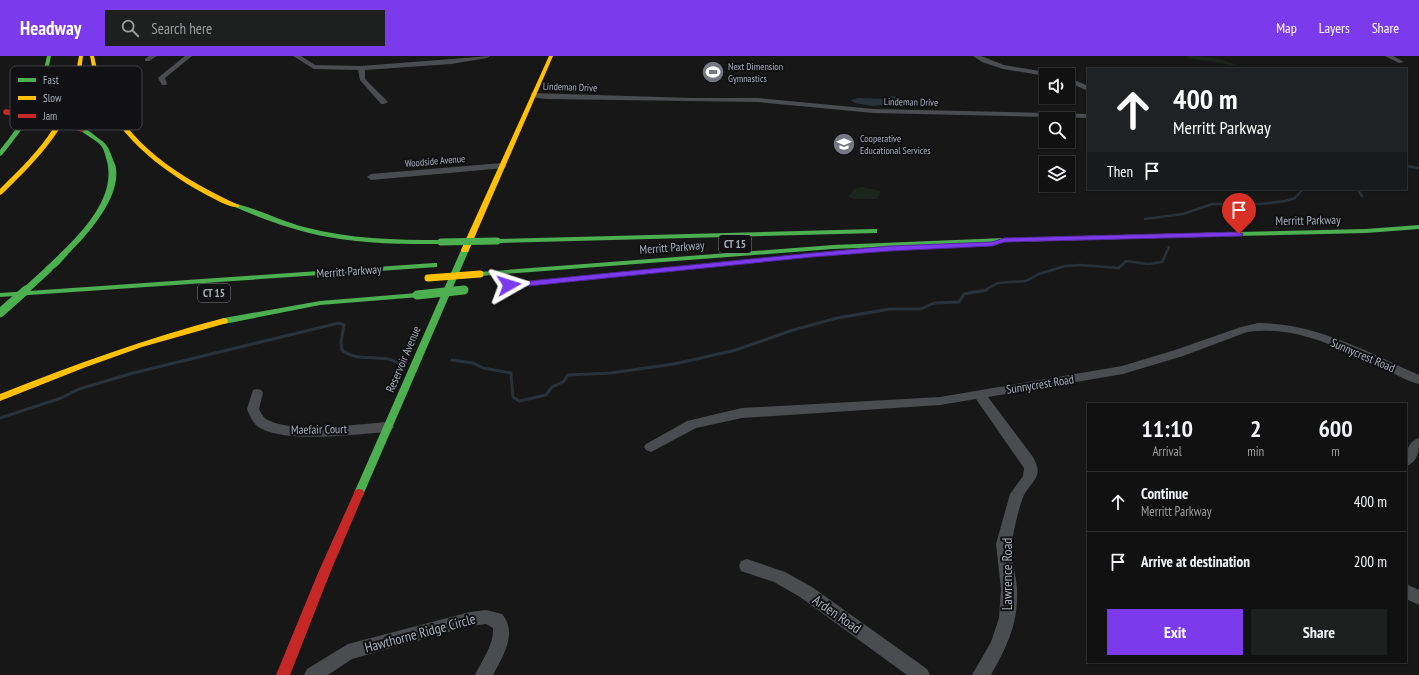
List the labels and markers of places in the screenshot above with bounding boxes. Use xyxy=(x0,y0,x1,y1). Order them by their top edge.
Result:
sports icon: Next Dimension Gymnastics xyxy=(700,59,726,85)
place label: Next Dimension Gymnastics xyxy=(728,60,783,85)
school or university icon: Cooperative Educational Services xyxy=(831,131,857,157)
place label: Cooperative Educational Services xyxy=(860,132,931,157)
pin xyxy=(1222,193,1256,234)

